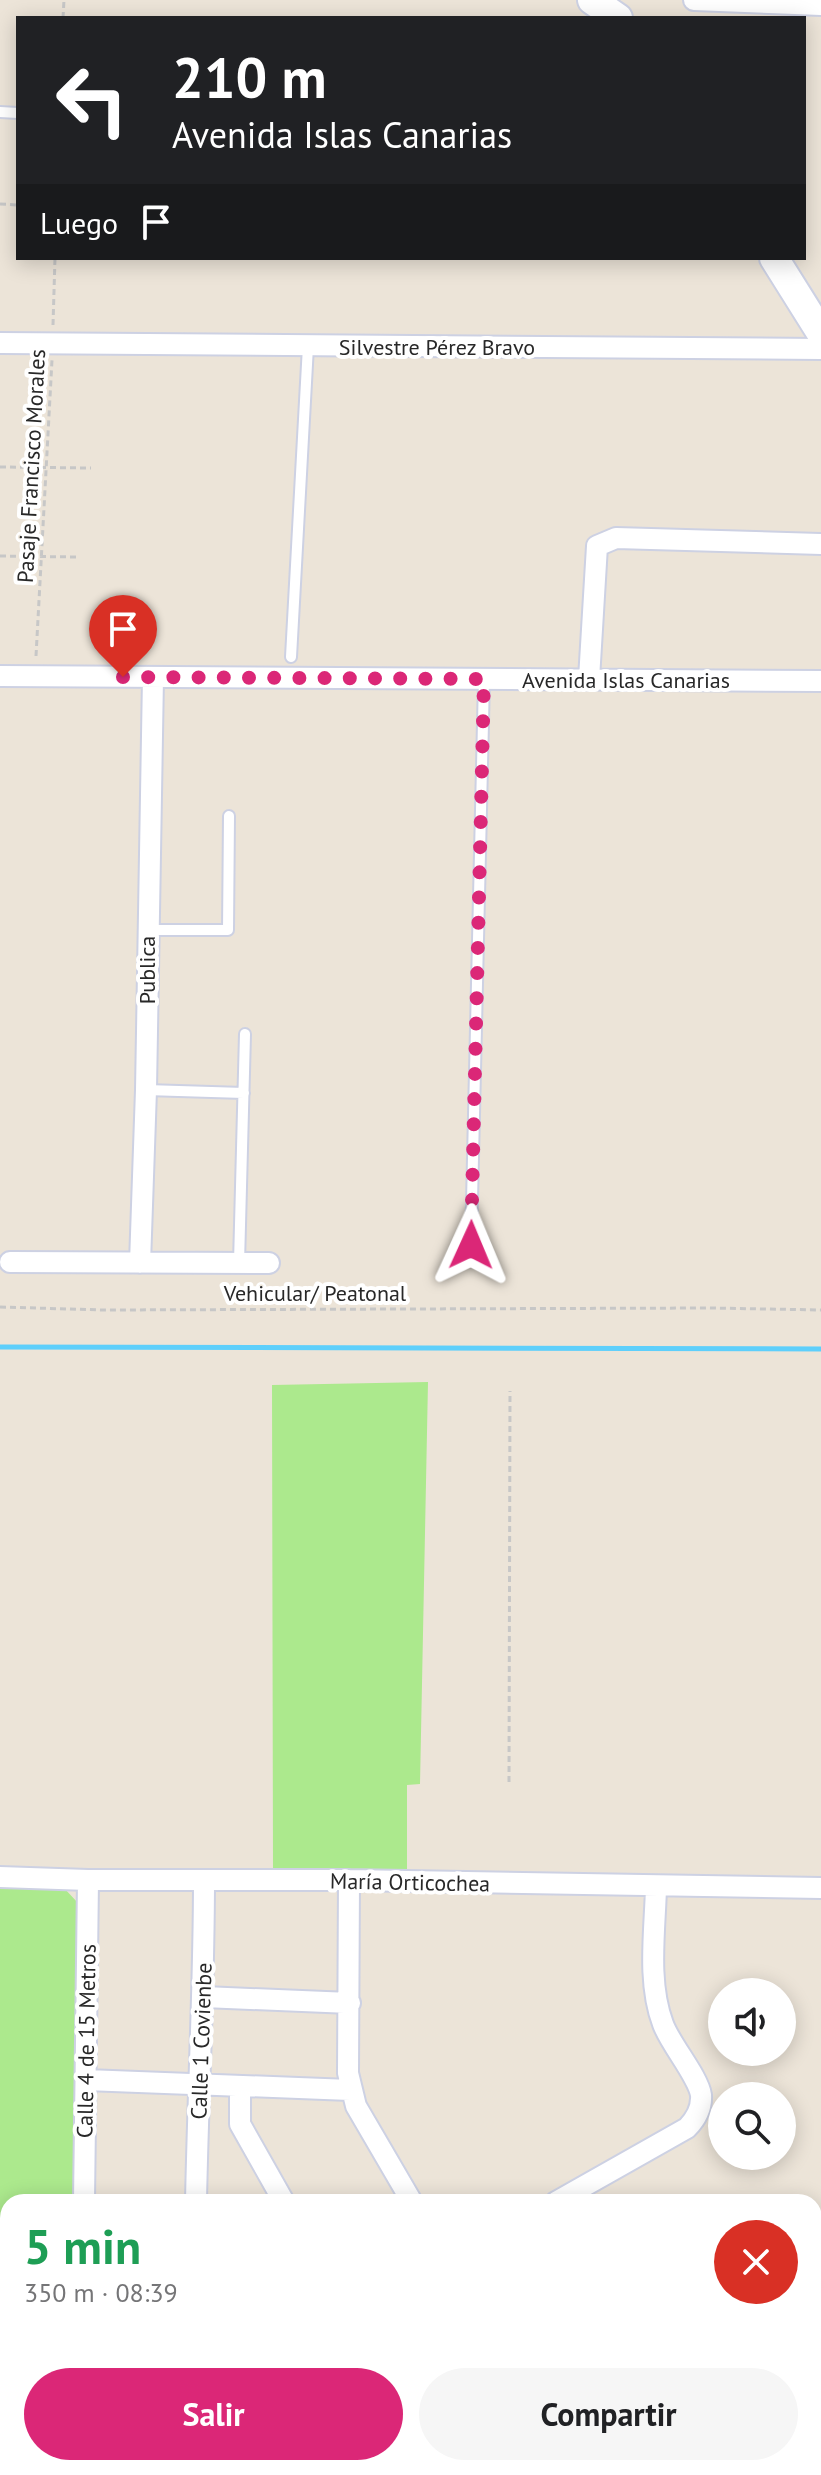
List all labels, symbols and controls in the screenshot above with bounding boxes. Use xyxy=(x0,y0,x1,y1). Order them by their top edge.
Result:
text: 210 m xyxy=(172,41,327,113)
icon: left xyxy=(40,48,144,152)
text: Avenida Islas Canarias xyxy=(172,111,512,158)
icon: arrive xyxy=(134,200,178,244)
text: Luego xyxy=(40,203,118,242)
street label: Silvestre Pérez Bravo xyxy=(339,333,535,361)
street label: Pasaje Francisco Morales xyxy=(11,348,51,584)
pin xyxy=(89,595,157,677)
icon: arrive xyxy=(101,607,145,651)
street label: Avenida Islas Canarias xyxy=(522,666,730,694)
street label: Publica xyxy=(133,936,161,1004)
position arrow xyxy=(429,1203,513,1287)
street label: Vehicular/ Peatonal xyxy=(223,1279,407,1307)
street label: María Orticochea xyxy=(330,1867,490,1897)
street label: Calle 4 de 15 Metros xyxy=(70,1944,102,2138)
street label: Calle 1 Covienbe xyxy=(184,1962,218,2120)
map controls xyxy=(708,1978,796,2170)
button: sound xyxy=(708,1978,796,2066)
button: search xyxy=(708,2082,796,2170)
text: 5 min xyxy=(24,2215,141,2277)
button: close xyxy=(714,2220,798,2304)
text: 350 m · 08:39 xyxy=(24,2276,178,2309)
button: Salir xyxy=(24,2368,403,2460)
button: Compartir xyxy=(419,2368,798,2460)

